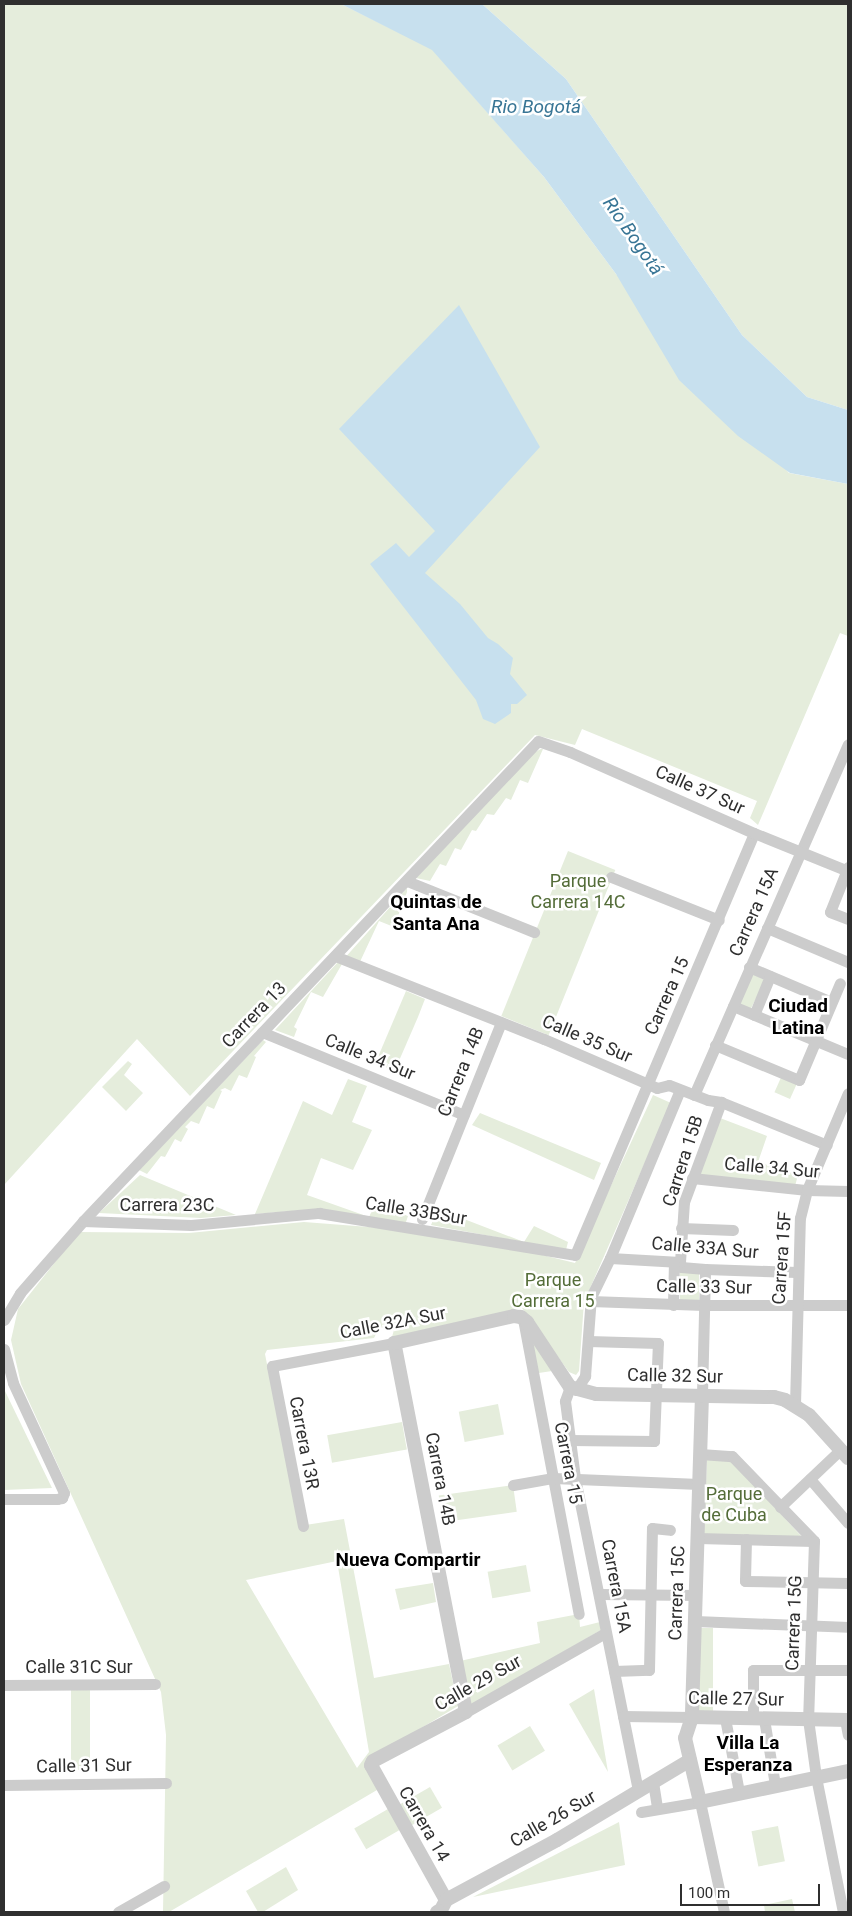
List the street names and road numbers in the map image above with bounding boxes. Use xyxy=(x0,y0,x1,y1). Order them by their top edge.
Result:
street label: Calle 37 Sur xyxy=(652,761,748,819)
street label: Carrera 15A xyxy=(725,864,783,960)
street label: Carrera 15 xyxy=(640,954,694,1038)
street label: Carrera 13 xyxy=(217,978,291,1052)
street label: Calle 35 Sur xyxy=(539,1010,635,1068)
street label: Carrera 14B xyxy=(433,1024,489,1120)
street label: Calle 34 Sur xyxy=(322,1029,418,1085)
street label: Carrera 15B xyxy=(658,1113,708,1209)
street label: Calle 34 Sur xyxy=(723,1153,821,1183)
street label: Calle 33BSur xyxy=(364,1192,468,1230)
street label: Carrera 23C xyxy=(119,1194,215,1216)
street label: Carrera 15F xyxy=(768,1211,796,1305)
street label: Calle 33A Sur xyxy=(651,1233,759,1263)
street label: Calle 33 Sur xyxy=(656,1275,752,1299)
street label: Calle 32A Sur xyxy=(338,1302,448,1344)
street label: Calle 32 Sur xyxy=(627,1364,723,1388)
street label: Carrera 13R xyxy=(284,1395,324,1491)
street label: Carrera 15 xyxy=(549,1420,587,1506)
street label: Carrera 14B xyxy=(420,1431,460,1527)
street label: Carrera 15A xyxy=(596,1537,636,1635)
street label: Carrera 15C xyxy=(665,1545,689,1641)
street label: Carrera 15G xyxy=(782,1575,806,1671)
street label: Calle 29 Sur xyxy=(431,1650,525,1716)
street label: Calle 31C Sur xyxy=(25,1656,133,1678)
street label: Calle 27 Sur xyxy=(688,1687,784,1711)
street label: Calle 31 Sur xyxy=(36,1754,132,1778)
street label: Carrera 14 xyxy=(394,1783,454,1865)
street label: Calle 26 Sur xyxy=(506,1786,600,1852)

